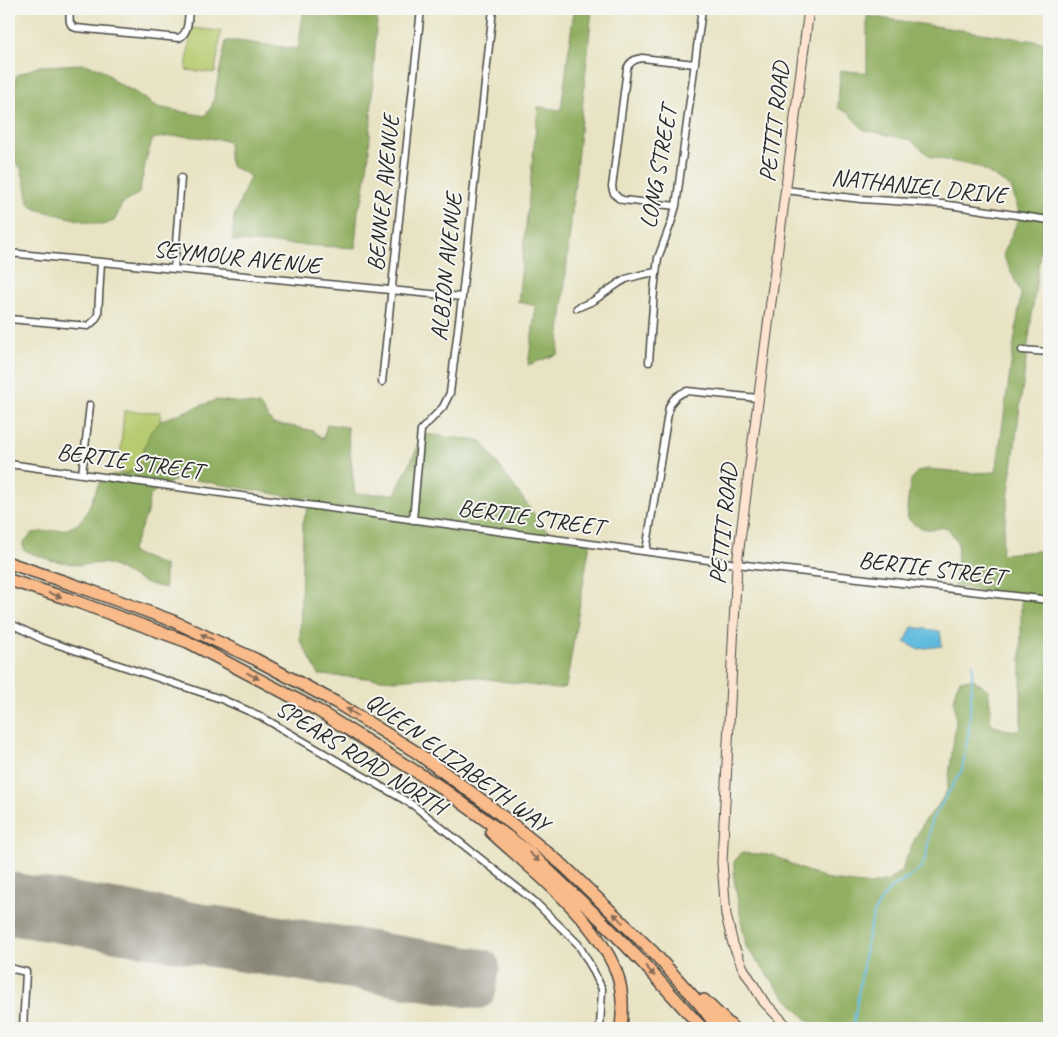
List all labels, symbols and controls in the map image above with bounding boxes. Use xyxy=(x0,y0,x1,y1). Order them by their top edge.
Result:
street label: PETTIT ROAD xyxy=(752,58,796,184)
street label: LONG STREET xyxy=(632,99,684,230)
street label: BENNER AVENUE xyxy=(360,111,406,272)
street label: NATHANIEL DRIVE xyxy=(830,162,1011,210)
street label: ALBION AVENUE xyxy=(423,188,469,342)
street label: SEYMOUR AVENUE xyxy=(152,233,325,281)
street label: BERTIE STREET xyxy=(55,436,210,487)
street label: PETTIT ROAD xyxy=(702,460,744,586)
street label: BERTIE STREET xyxy=(456,492,611,543)
street label: BERTIE STREET xyxy=(857,544,1012,592)
one-way arrow xyxy=(48,591,63,599)
one-way arrow xyxy=(200,633,215,642)
one-way arrow xyxy=(246,672,261,680)
street label: QUEEN ELIZABETH WAY xyxy=(360,685,558,840)
street label: SPEARS ROAD NORTH xyxy=(270,693,455,824)
one-way arrow xyxy=(345,707,358,717)
one-way arrow xyxy=(527,851,539,863)
one-way arrow xyxy=(612,912,624,924)
one-way arrow xyxy=(644,964,656,976)

